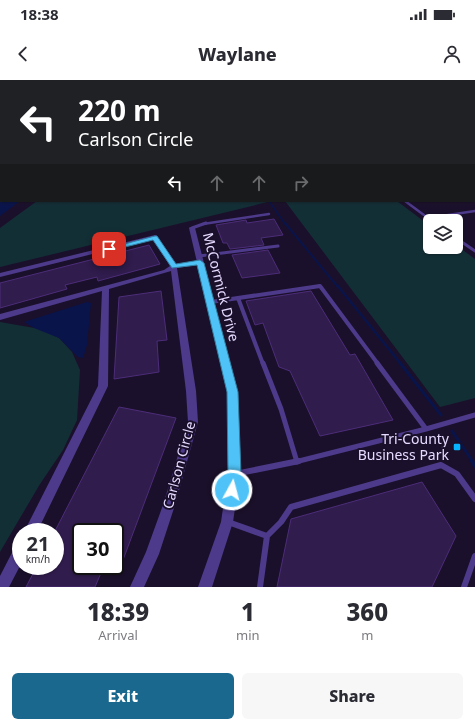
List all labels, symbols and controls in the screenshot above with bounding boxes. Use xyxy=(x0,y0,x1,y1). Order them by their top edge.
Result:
text: 18:38 xyxy=(20,4,59,24)
text: Waylane xyxy=(198,42,277,66)
icon: back xyxy=(12,43,34,65)
icon: person xyxy=(441,43,463,65)
text: 220 m xyxy=(78,91,161,129)
icon: left xyxy=(12,96,64,148)
text: Carlson Circle xyxy=(78,127,193,151)
icon: left xyxy=(164,172,186,194)
icon: ahead xyxy=(206,172,228,194)
icon: ahead xyxy=(248,172,270,194)
icon: right xyxy=(290,172,312,194)
map controls xyxy=(423,214,463,254)
button: layers xyxy=(423,214,463,254)
street label: McCormick Drive xyxy=(199,230,244,343)
pin xyxy=(92,232,126,266)
icon: arrive xyxy=(98,238,120,260)
street label: Carlson Circle xyxy=(158,419,199,511)
place label: Tri-County Business Park xyxy=(358,429,450,464)
marker: Tri-County Business Park xyxy=(452,442,462,452)
position arrow xyxy=(211,469,253,511)
speed limit sign: 30 xyxy=(72,523,124,575)
text: 21 xyxy=(27,530,49,557)
text: km/h xyxy=(26,552,50,566)
text: 18:39 xyxy=(87,595,149,628)
text: 1 xyxy=(241,595,255,628)
text: 360 xyxy=(347,595,388,628)
text: Arrival xyxy=(98,626,138,644)
text: min xyxy=(236,626,260,644)
text: m xyxy=(361,626,373,644)
button: Exit xyxy=(12,673,234,719)
button: Share xyxy=(242,673,463,719)

